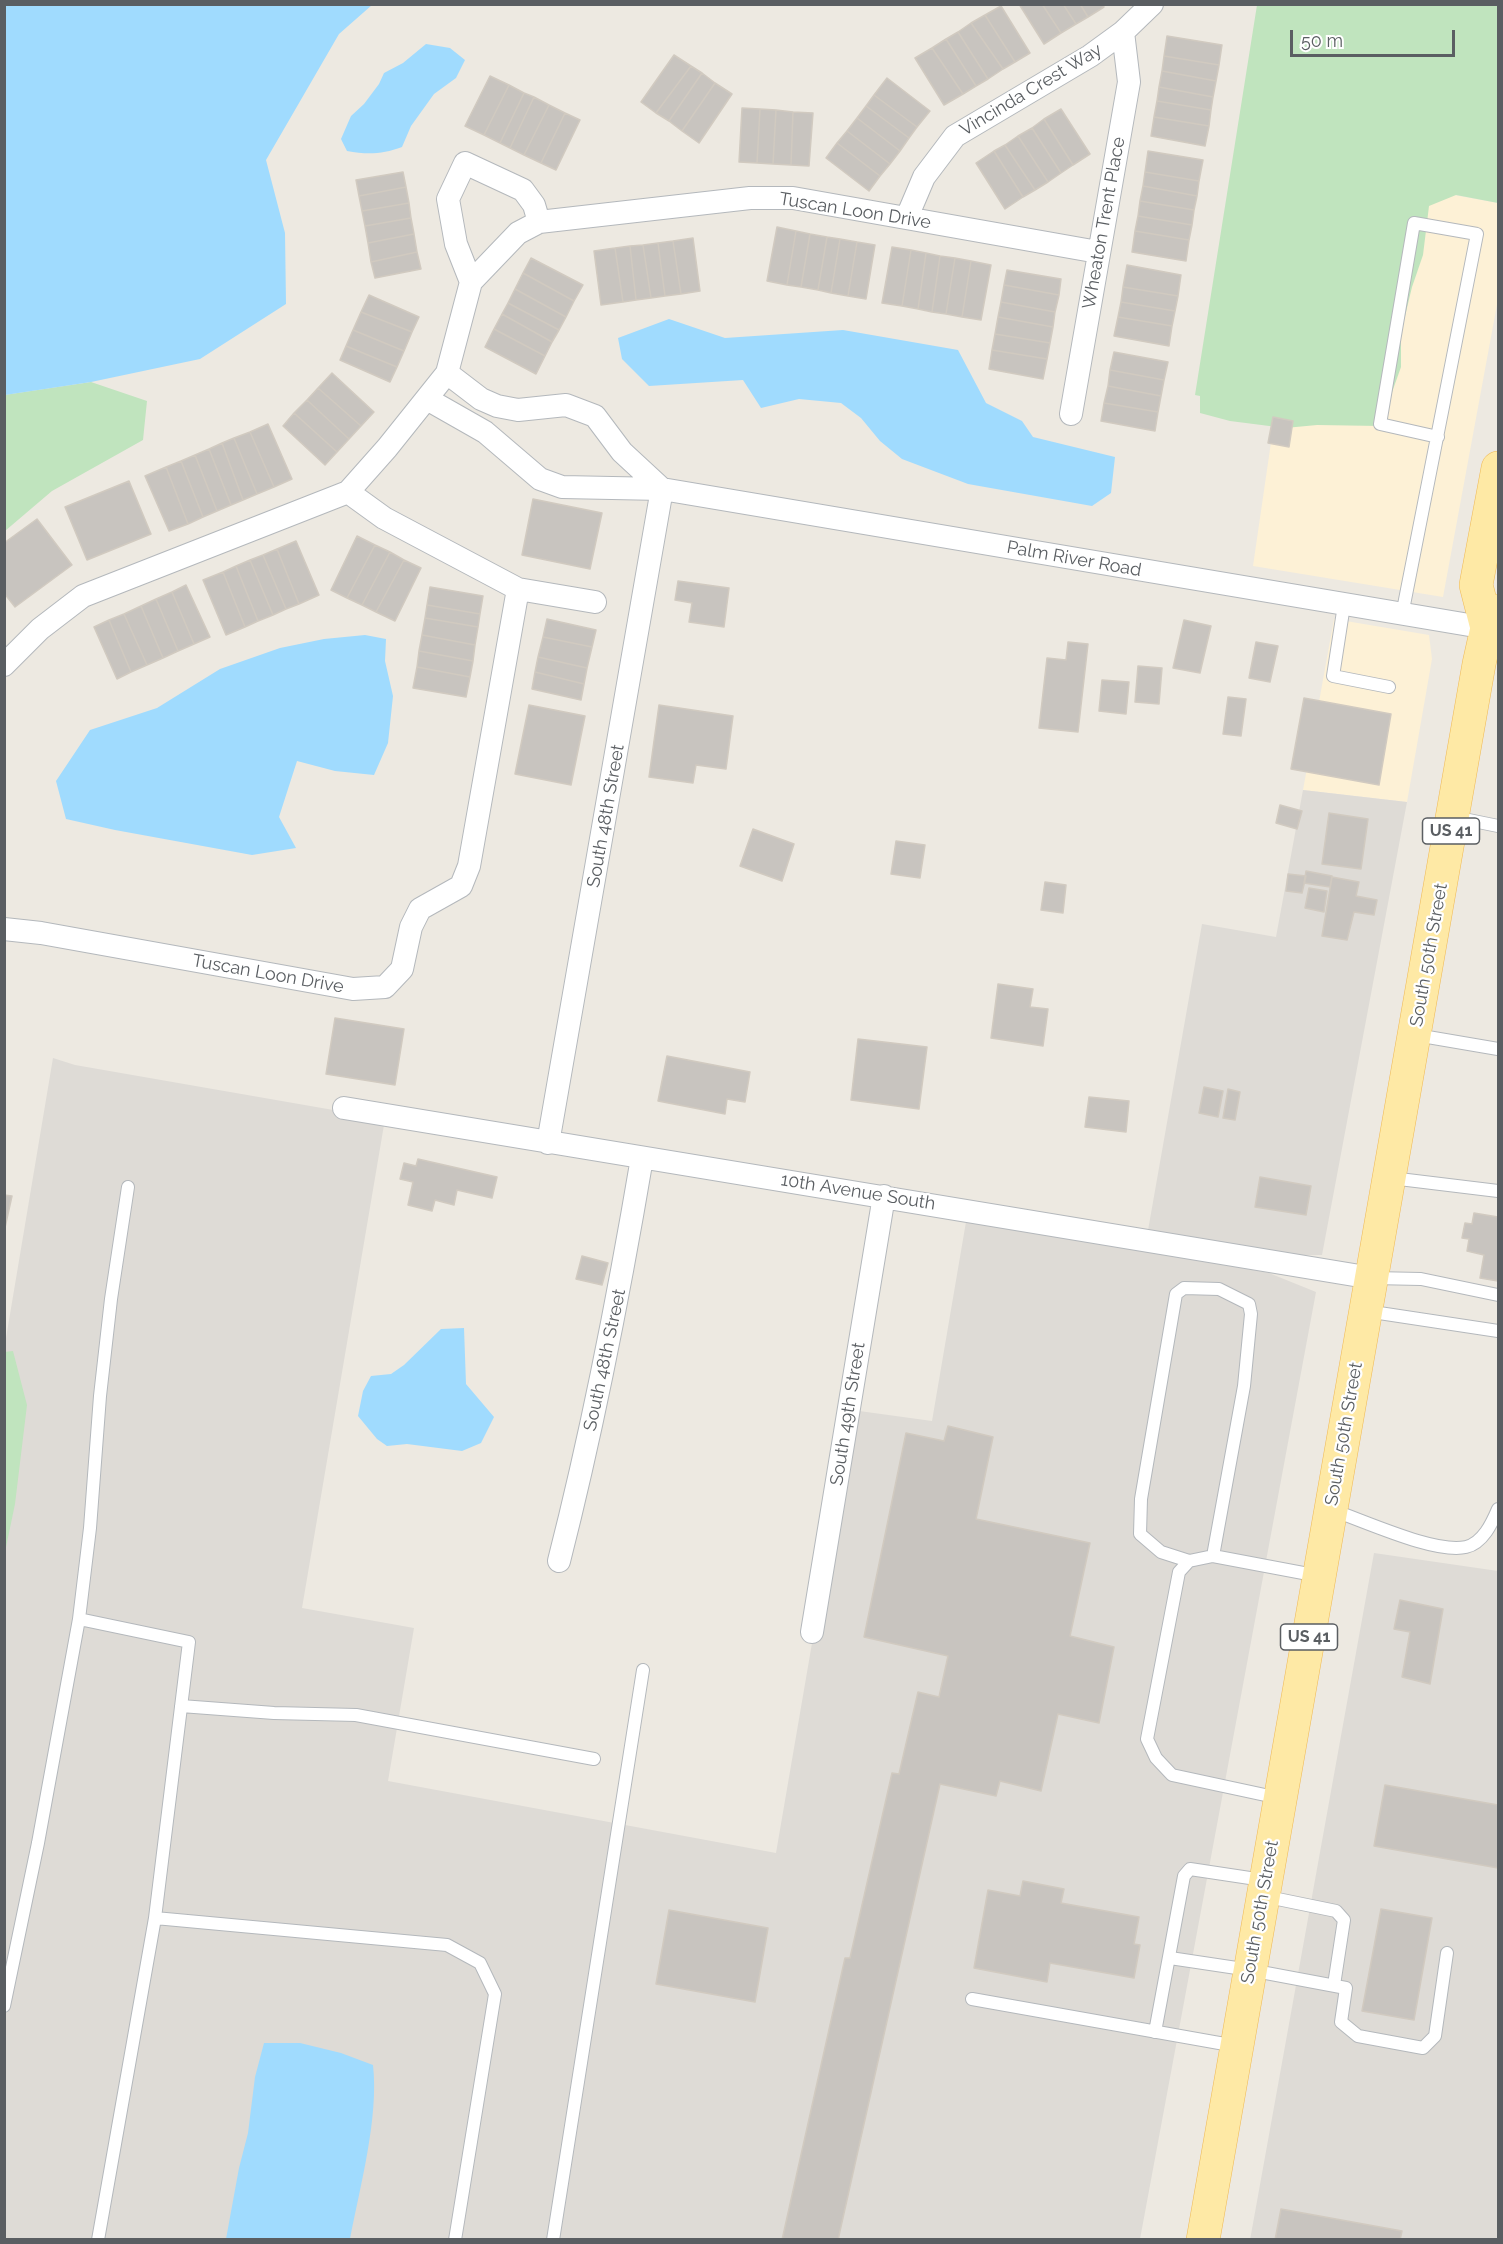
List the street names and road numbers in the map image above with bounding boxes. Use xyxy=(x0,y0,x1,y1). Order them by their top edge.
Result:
street label: Vincinda Crest Way xyxy=(956,39,1106,141)
street label: Wheaton Trent Place xyxy=(1078,135,1130,311)
street label: Tuscan Loon Drive xyxy=(778,188,932,234)
street label: Palm River Road xyxy=(1005,537,1143,581)
street label: South 48th Street xyxy=(583,743,629,889)
road number: US 41 xyxy=(1422,818,1480,844)
street label: South 50th Street xyxy=(1406,882,1452,1028)
street label: Tuscan Loon Drive xyxy=(191,950,345,998)
street label: 10th Avenue South xyxy=(779,1169,937,1215)
street label: South 48th Street xyxy=(579,1287,631,1433)
street label: South 49th Street xyxy=(826,1341,870,1487)
street label: South 50th Street xyxy=(1321,1361,1367,1507)
road number: US 41 xyxy=(1280,1624,1338,1650)
street label: South 50th Street xyxy=(1237,1839,1283,1985)

